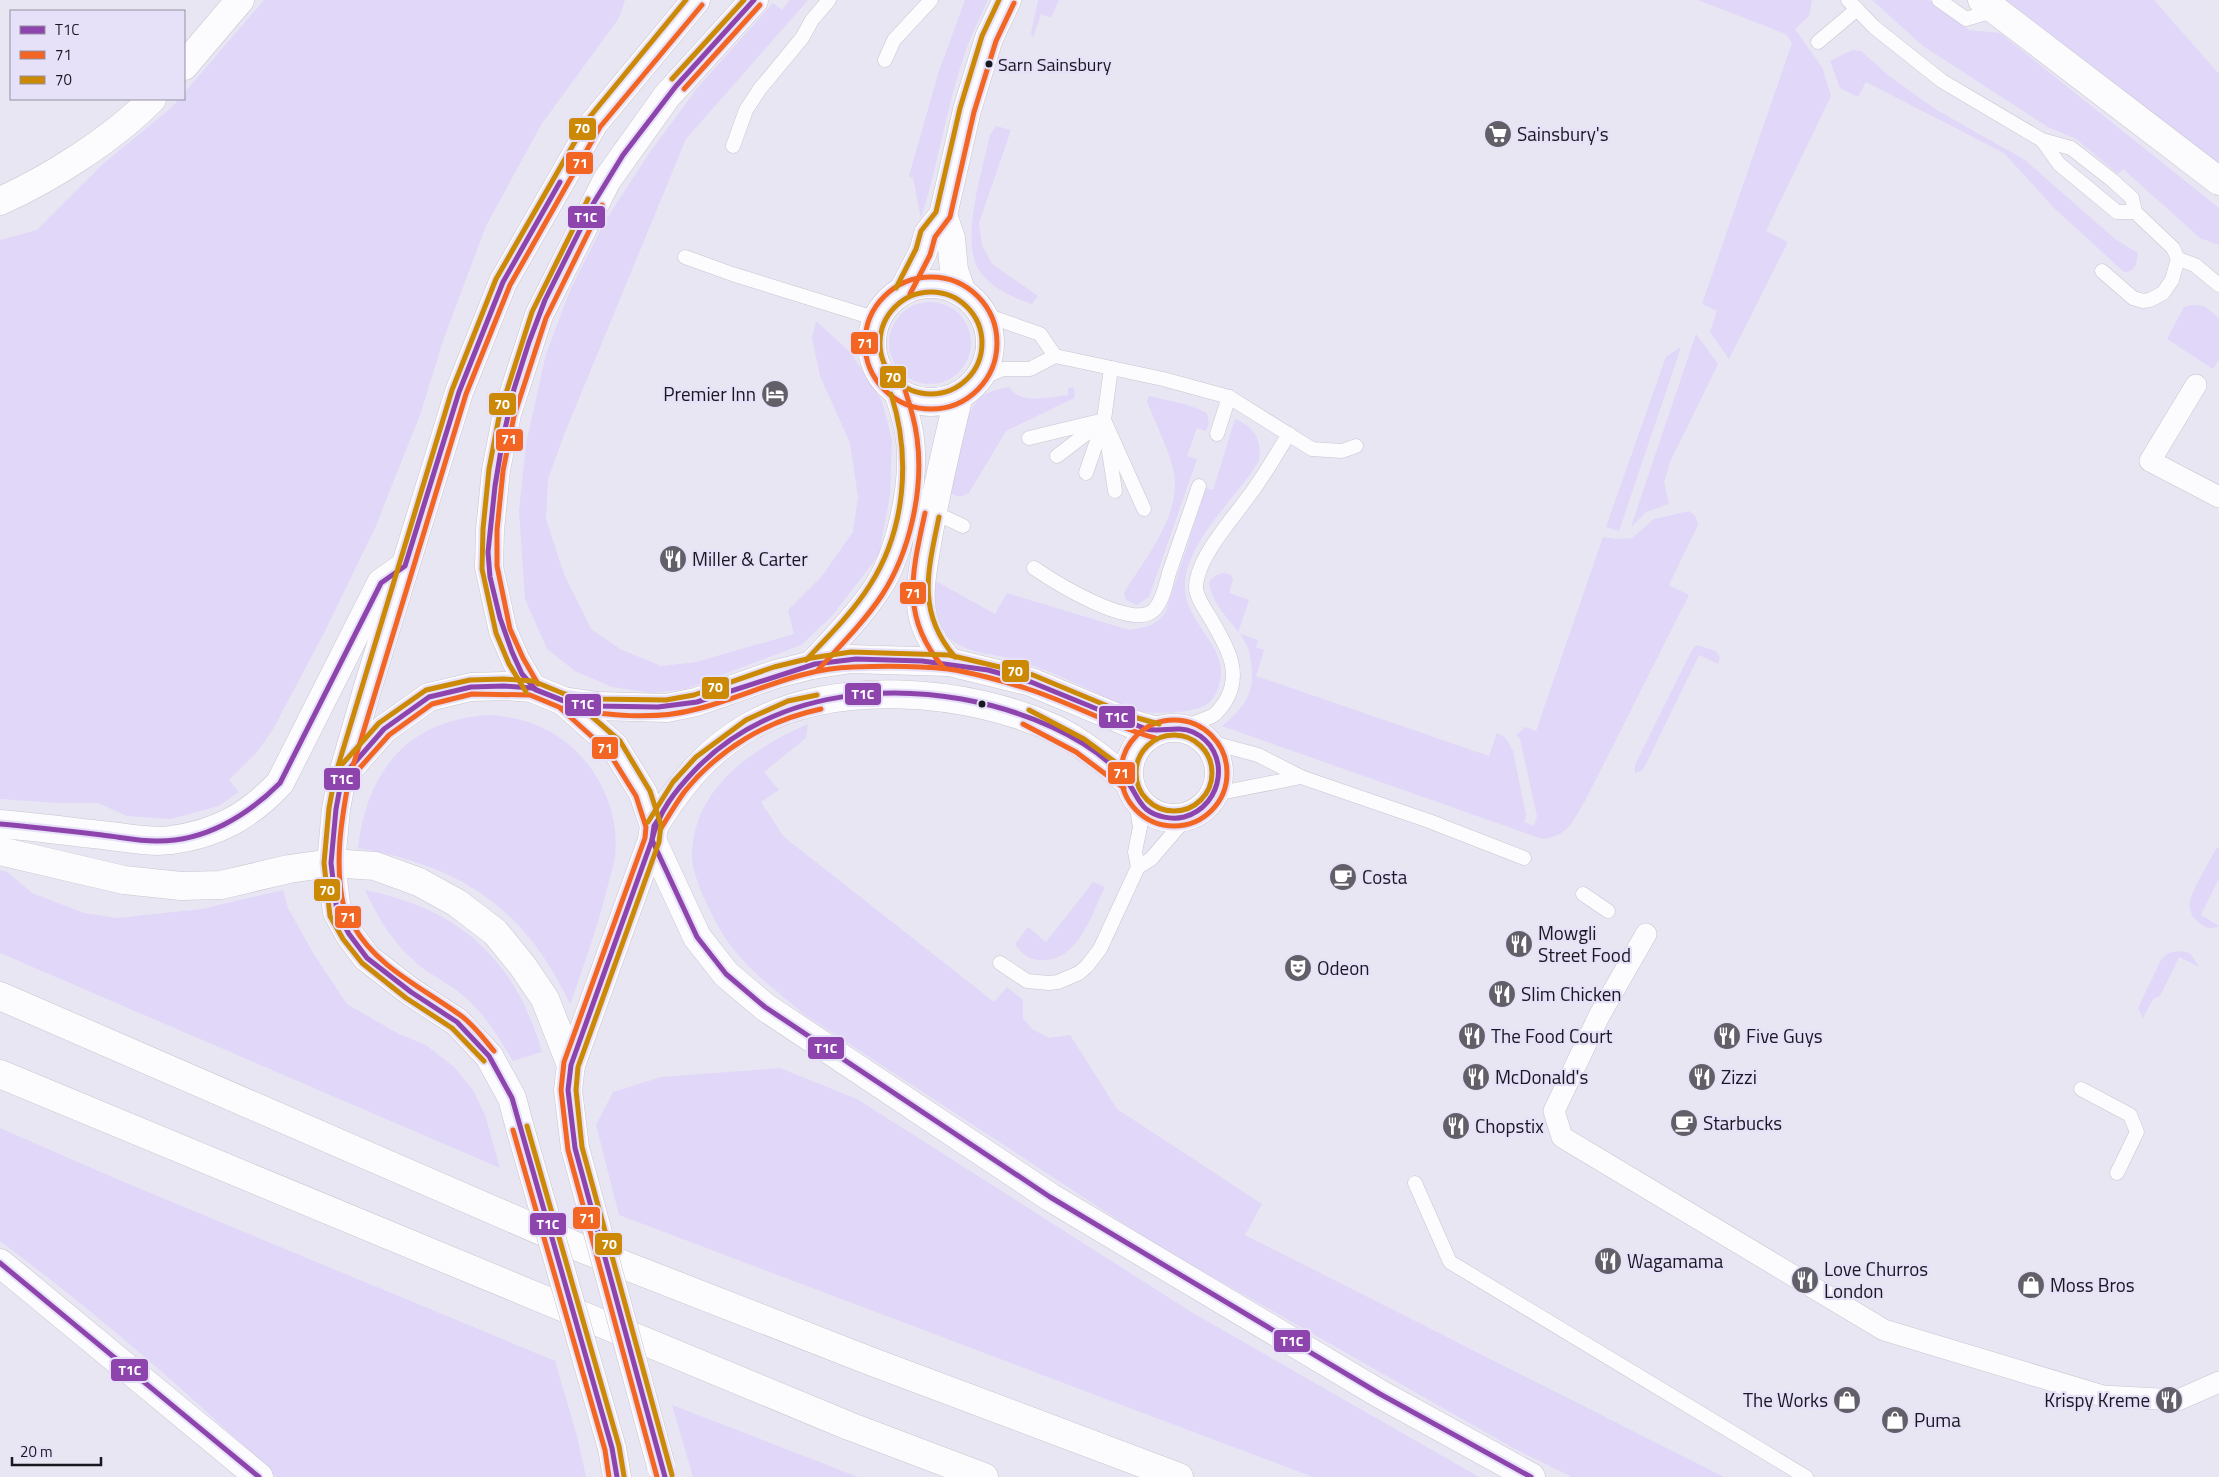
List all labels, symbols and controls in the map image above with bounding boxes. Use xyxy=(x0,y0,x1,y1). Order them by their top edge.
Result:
legend xyxy=(10,10,185,100)
text: T1C xyxy=(55,18,79,41)
text: 71 xyxy=(55,43,72,66)
place label: Sarn Sainsbury xyxy=(998,51,1112,78)
marker: Sarn Sainsbury xyxy=(984,59,994,69)
text: 70 xyxy=(55,68,72,91)
line badge: 70 xyxy=(568,117,597,141)
text: 70 xyxy=(574,117,590,138)
supermarket icon: Sainsbury's xyxy=(1483,119,1513,149)
place label: Sainsbury's xyxy=(1517,119,1609,148)
line badge: 71 xyxy=(565,151,594,175)
text: 71 xyxy=(572,152,588,173)
line badge: T1C xyxy=(567,205,606,229)
text: T1C xyxy=(575,206,598,227)
line badge: 71 xyxy=(850,331,879,355)
text: 71 xyxy=(857,332,873,353)
line badge: 70 xyxy=(879,365,907,389)
text: 70 xyxy=(885,366,901,387)
place label: Premier Inn xyxy=(663,379,756,408)
hotel icon: Premier Inn xyxy=(760,379,790,409)
line badge: 70 xyxy=(488,392,517,416)
text: 70 xyxy=(494,393,510,414)
line badge: 71 xyxy=(495,428,524,452)
text: 71 xyxy=(501,428,517,449)
restaurant icon: Miller & Carter xyxy=(658,544,688,574)
place label: Miller & Carter xyxy=(692,544,808,573)
line badge: 71 xyxy=(899,581,927,605)
text: 71 xyxy=(905,582,921,603)
line badge: 70 xyxy=(1001,659,1030,683)
text: 70 xyxy=(1007,660,1023,681)
line badge: 70 xyxy=(701,676,730,700)
text: 70 xyxy=(707,676,723,697)
line badge: T1C xyxy=(844,682,882,706)
text: T1C xyxy=(852,683,875,704)
line badge: T1C xyxy=(564,693,602,717)
text: T1C xyxy=(572,693,595,714)
unlabelled marker xyxy=(977,699,987,709)
line badge: T1C xyxy=(1098,705,1136,729)
text: T1C xyxy=(1106,706,1129,727)
line badge: 71 xyxy=(591,736,619,760)
text: 71 xyxy=(597,737,613,758)
line badge: 71 xyxy=(1107,761,1136,785)
text: 71 xyxy=(1113,762,1129,783)
line badge: T1C xyxy=(323,767,361,791)
text: T1C xyxy=(331,768,354,789)
cafe icon: Costa xyxy=(1328,862,1358,892)
place label: Costa xyxy=(1362,862,1408,891)
line badge: 70 xyxy=(313,878,341,902)
text: 70 xyxy=(319,879,335,900)
line badge: 71 xyxy=(334,905,362,929)
text: 71 xyxy=(340,906,356,927)
place label: Mowgli Street Food xyxy=(1538,918,1631,969)
restaurant icon: Mowgli Street Food xyxy=(1504,929,1534,959)
theatre icon: Odeon xyxy=(1283,953,1313,983)
place label: Odeon xyxy=(1317,953,1369,982)
restaurant icon: Slim Chicken xyxy=(1487,979,1517,1009)
place label: Slim Chicken xyxy=(1521,979,1622,1008)
restaurant icon: The Food Court xyxy=(1457,1021,1487,1051)
place label: The Food Court xyxy=(1491,1021,1613,1050)
restaurant icon: Five Guys xyxy=(1712,1021,1742,1051)
place label: Five Guys xyxy=(1746,1021,1823,1050)
line badge: T1C xyxy=(807,1036,845,1060)
text: T1C xyxy=(815,1037,838,1058)
restaurant icon: McDonald's xyxy=(1461,1062,1491,1092)
place label: McDonald's xyxy=(1495,1062,1588,1091)
restaurant icon: Zizzi xyxy=(1687,1062,1717,1092)
place label: Zizzi xyxy=(1721,1062,1757,1091)
cafe icon: Starbucks xyxy=(1669,1108,1699,1138)
place label: Starbucks xyxy=(1703,1108,1782,1137)
restaurant icon: Chopstix xyxy=(1441,1111,1471,1141)
place label: Chopstix xyxy=(1475,1111,1544,1140)
line badge: 71 xyxy=(572,1206,601,1230)
text: 71 xyxy=(579,1207,595,1228)
line badge: T1C xyxy=(529,1212,567,1236)
text: T1C xyxy=(537,1213,560,1234)
line badge: 70 xyxy=(594,1232,623,1256)
text: 70 xyxy=(601,1233,617,1254)
restaurant icon: Wagamama xyxy=(1593,1246,1623,1276)
place label: Wagamama xyxy=(1627,1246,1724,1275)
place label: Love Churros London xyxy=(1824,1254,1928,1305)
restaurant icon: Love Churros London xyxy=(1790,1265,1820,1295)
shop icon: Moss Bros xyxy=(2016,1270,2046,1300)
place label: Moss Bros xyxy=(2050,1270,2135,1299)
line badge: T1C xyxy=(1273,1329,1311,1353)
text: T1C xyxy=(1281,1330,1304,1351)
line badge: T1C xyxy=(110,1358,149,1382)
text: T1C xyxy=(119,1359,142,1380)
place label: The Works xyxy=(1743,1385,1828,1414)
shop icon: The Works xyxy=(1832,1385,1862,1415)
place label: Krispy Kreme xyxy=(2044,1385,2150,1414)
restaurant icon: Krispy Kreme xyxy=(2154,1385,2184,1415)
shop icon: Puma xyxy=(1880,1405,1910,1435)
place label: Puma xyxy=(1914,1405,1961,1434)
scale bar xyxy=(12,1434,101,1466)
text: 20 m xyxy=(20,1440,53,1463)

